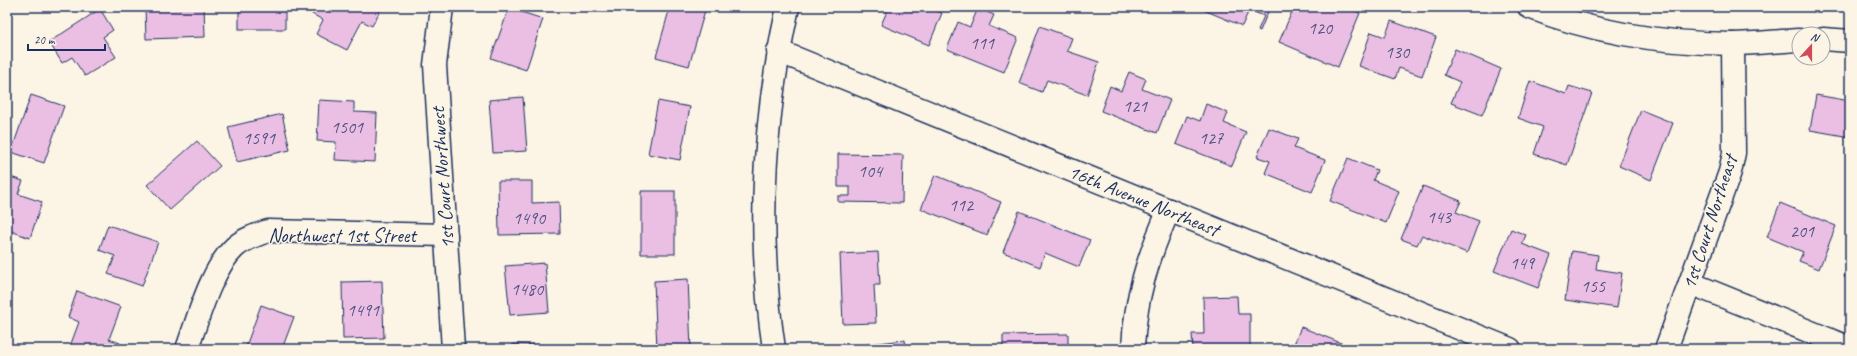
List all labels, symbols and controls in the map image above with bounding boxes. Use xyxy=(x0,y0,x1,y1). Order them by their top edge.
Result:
house number: 120 xyxy=(1308,17,1334,39)
scale bar xyxy=(28,26,105,52)
north arrow xyxy=(1791,26,1831,66)
text: N xyxy=(1809,29,1822,45)
text: 20 m xyxy=(34,32,56,48)
house number: 111 xyxy=(970,32,995,54)
house number: 130 xyxy=(1385,41,1411,63)
house number: 121 xyxy=(1123,95,1148,117)
street label: 1st Court Northwest xyxy=(425,104,460,249)
house number: 1501 xyxy=(331,116,364,138)
house number: 1591 xyxy=(243,127,276,149)
house number: 127 xyxy=(1199,127,1224,149)
street label: 1st Court Northeast xyxy=(1676,149,1744,292)
street label: 16th Avenue Northeast xyxy=(1065,159,1226,243)
house number: 104 xyxy=(858,160,884,182)
house number: 112 xyxy=(949,194,975,216)
house number: 143 xyxy=(1427,206,1453,228)
house number: 1490 xyxy=(513,207,547,229)
house number: 201 xyxy=(1790,220,1815,242)
street label: Northwest 1st Street xyxy=(268,223,418,248)
house number: 149 xyxy=(1510,252,1536,274)
house number: 155 xyxy=(1581,275,1606,297)
house number: 1480 xyxy=(511,278,545,300)
house number: 1491 xyxy=(347,299,380,321)

